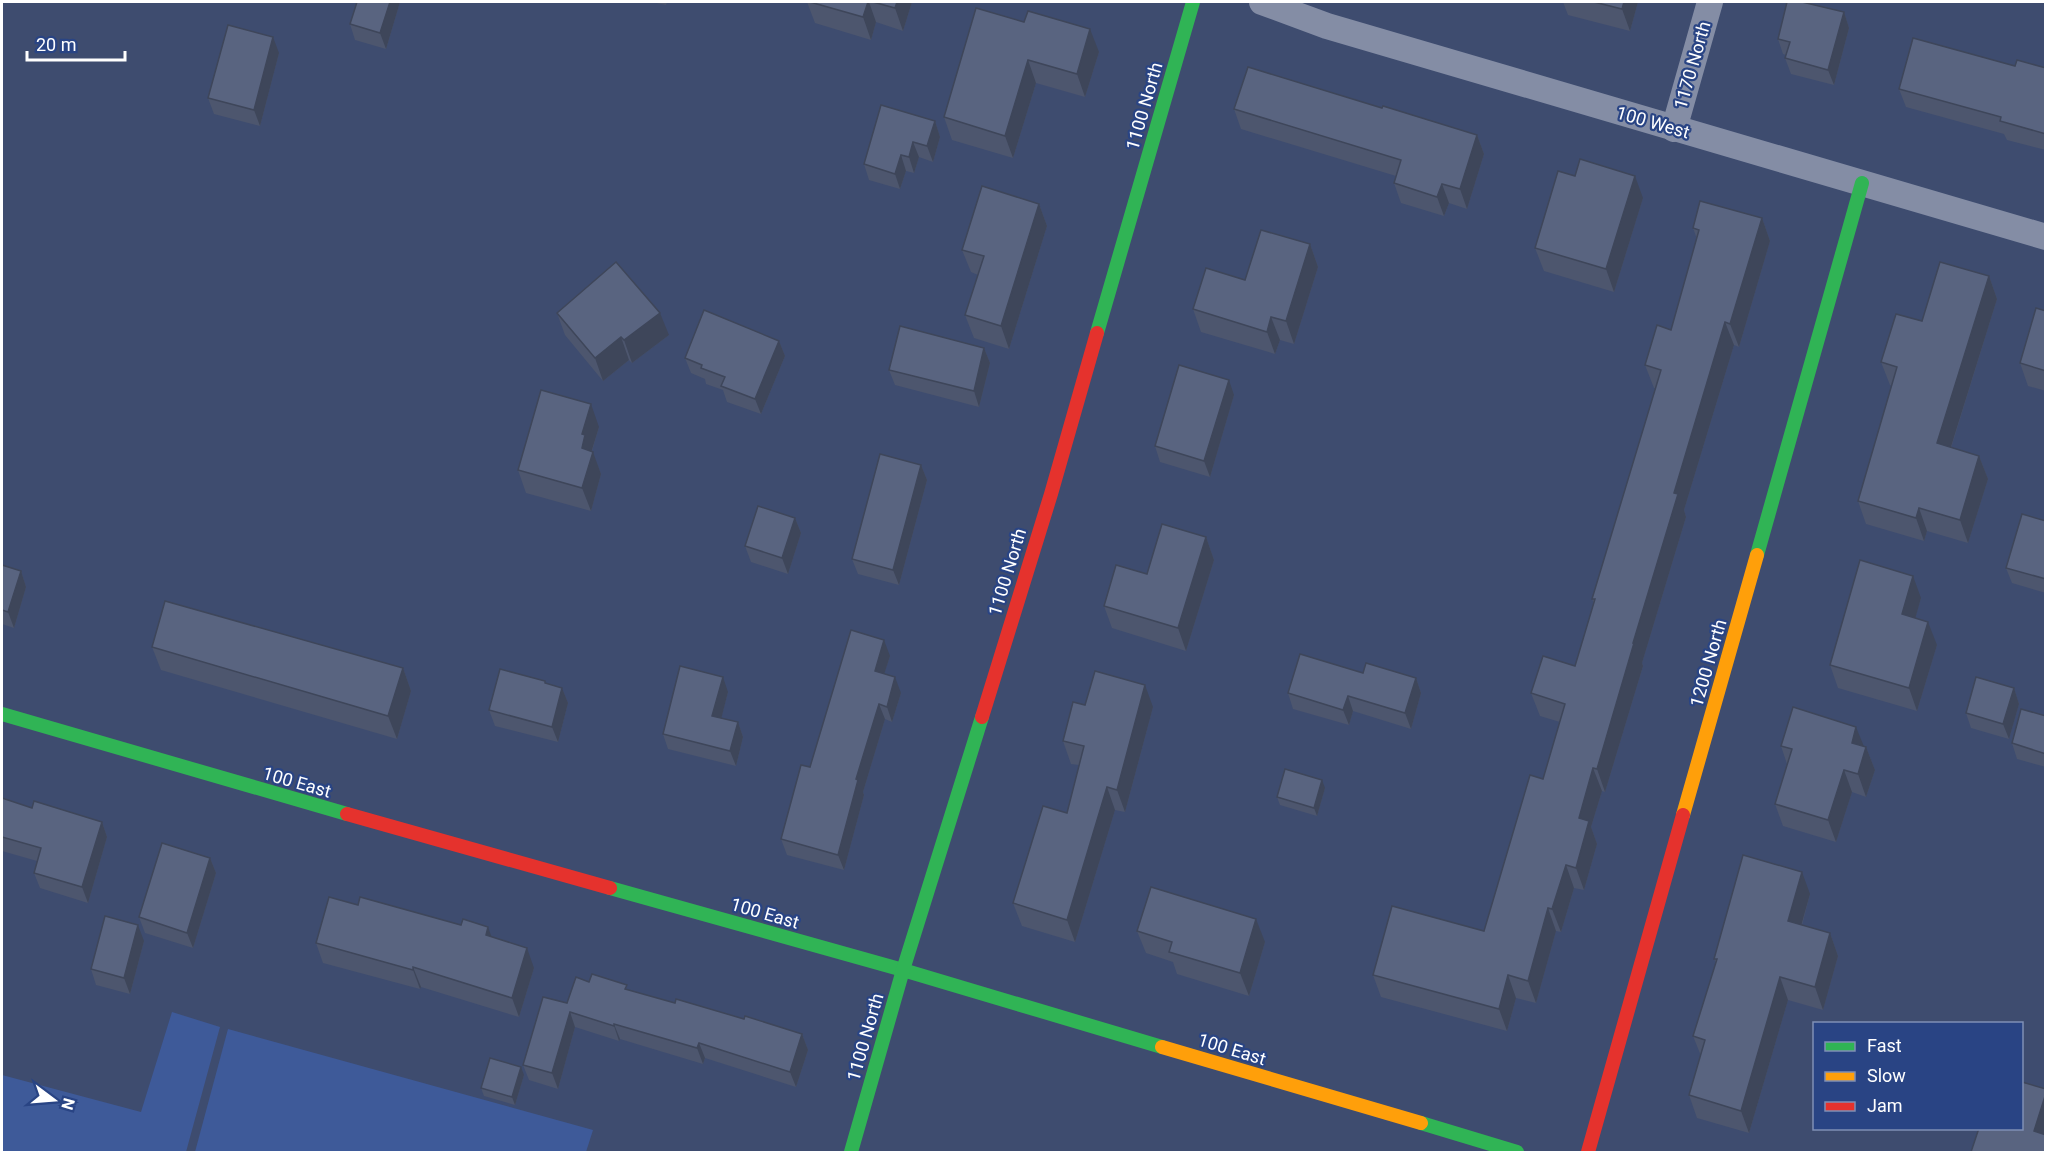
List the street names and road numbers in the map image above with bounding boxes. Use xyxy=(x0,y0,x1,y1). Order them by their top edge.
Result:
street label: 1170 North xyxy=(1669,19,1715,111)
street label: 1100 North xyxy=(1121,60,1167,152)
street label: 100 West xyxy=(1614,102,1692,142)
street label: 1100 North xyxy=(984,526,1030,618)
street label: 1200 North xyxy=(1685,617,1731,709)
street label: 100 East xyxy=(260,762,334,802)
street label: 100 East xyxy=(728,893,802,933)
street label: 1100 North xyxy=(842,991,888,1083)
street label: 100 East xyxy=(1195,1029,1269,1069)

